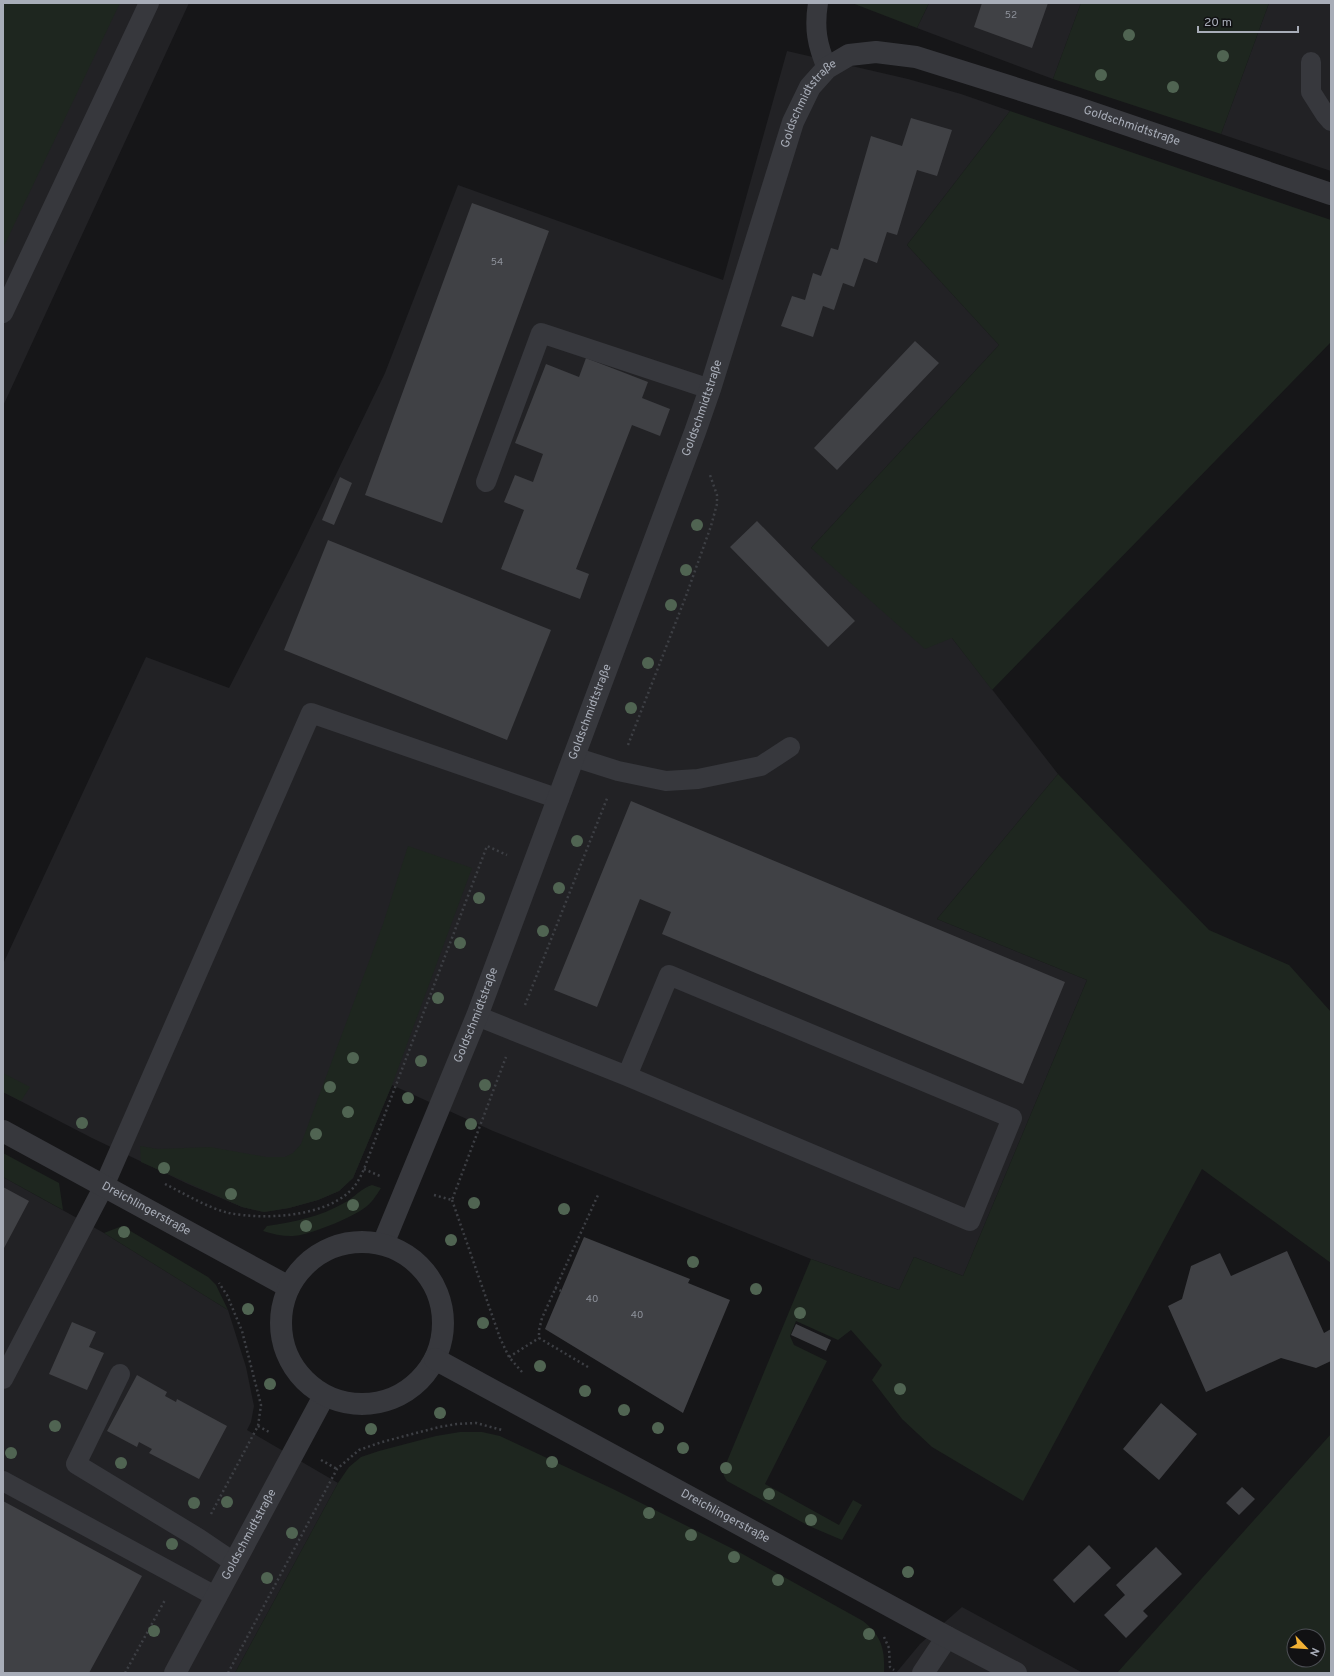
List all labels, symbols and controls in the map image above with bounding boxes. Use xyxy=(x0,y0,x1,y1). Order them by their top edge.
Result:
scale bar xyxy=(1198,8,1298,34)
house number: 52 xyxy=(1005,9,1017,22)
text: 20 m xyxy=(1204,15,1232,31)
street label: Goldschmidtstraße xyxy=(777,56,840,150)
street label: Goldschmidtstraße xyxy=(1081,102,1182,150)
house number: 54 xyxy=(491,256,503,269)
street label: Goldschmidtstraße xyxy=(679,358,727,459)
street label: Goldschmidtstraße xyxy=(565,662,616,762)
street label: Goldschmidtstraße xyxy=(450,965,502,1065)
street label: Dreichlingerstraße xyxy=(99,1178,194,1240)
house number: 40 xyxy=(586,1293,598,1306)
house number: 40 xyxy=(631,1309,643,1322)
street label: Goldschmidtstraße xyxy=(218,1486,280,1583)
street label: Dreichlingerstraße xyxy=(678,1486,772,1547)
north arrow xyxy=(1286,1628,1326,1668)
text: N xyxy=(1306,1645,1322,1658)

